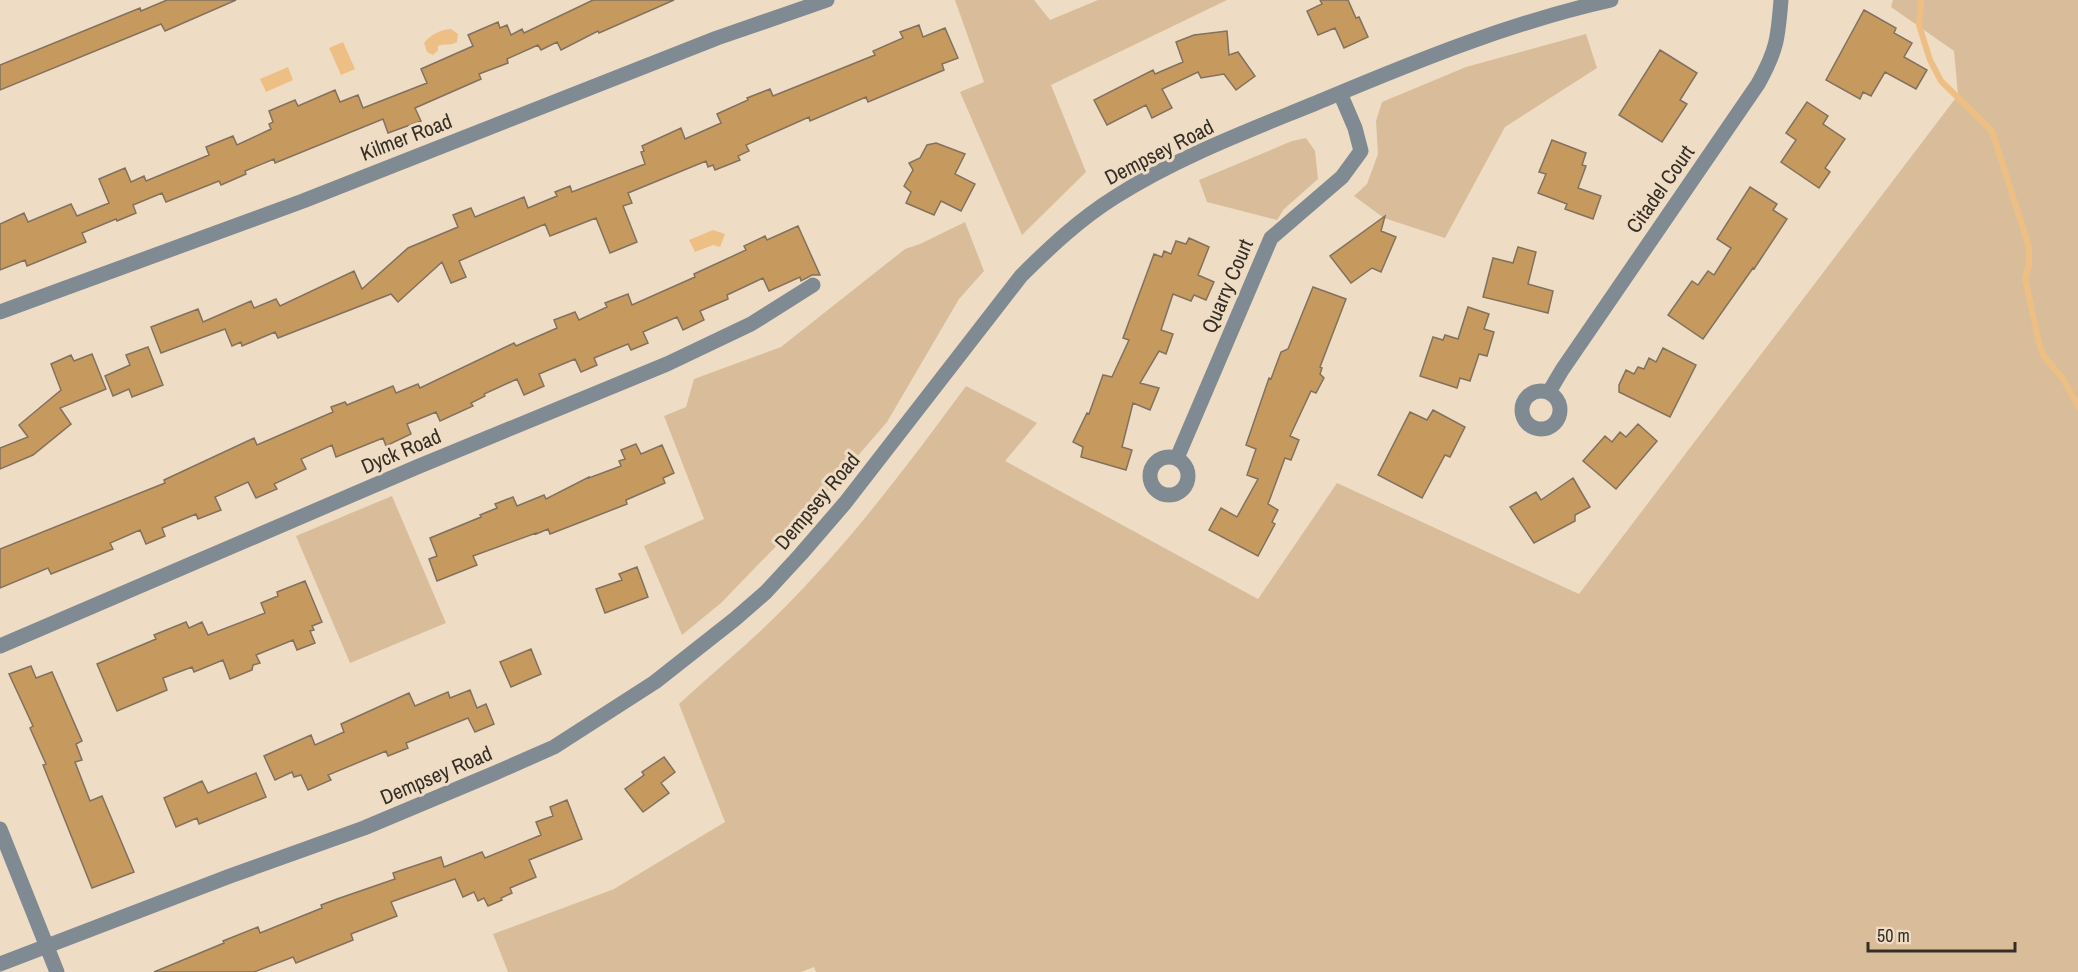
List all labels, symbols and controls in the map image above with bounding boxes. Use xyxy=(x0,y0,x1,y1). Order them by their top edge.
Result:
street label: Kilmer Road xyxy=(356,106,456,168)
street label: Dempsey Road xyxy=(1100,112,1218,192)
street label: Citadel Court xyxy=(1619,139,1701,239)
street label: Quarry Court xyxy=(1194,234,1260,337)
street label: Dyck Road xyxy=(357,421,445,481)
street label: Dempsey Road xyxy=(768,446,866,556)
street label: Dempsey Road xyxy=(376,738,496,812)
scale bar xyxy=(1868,915,2015,953)
text: 50 m xyxy=(1877,923,1910,948)

